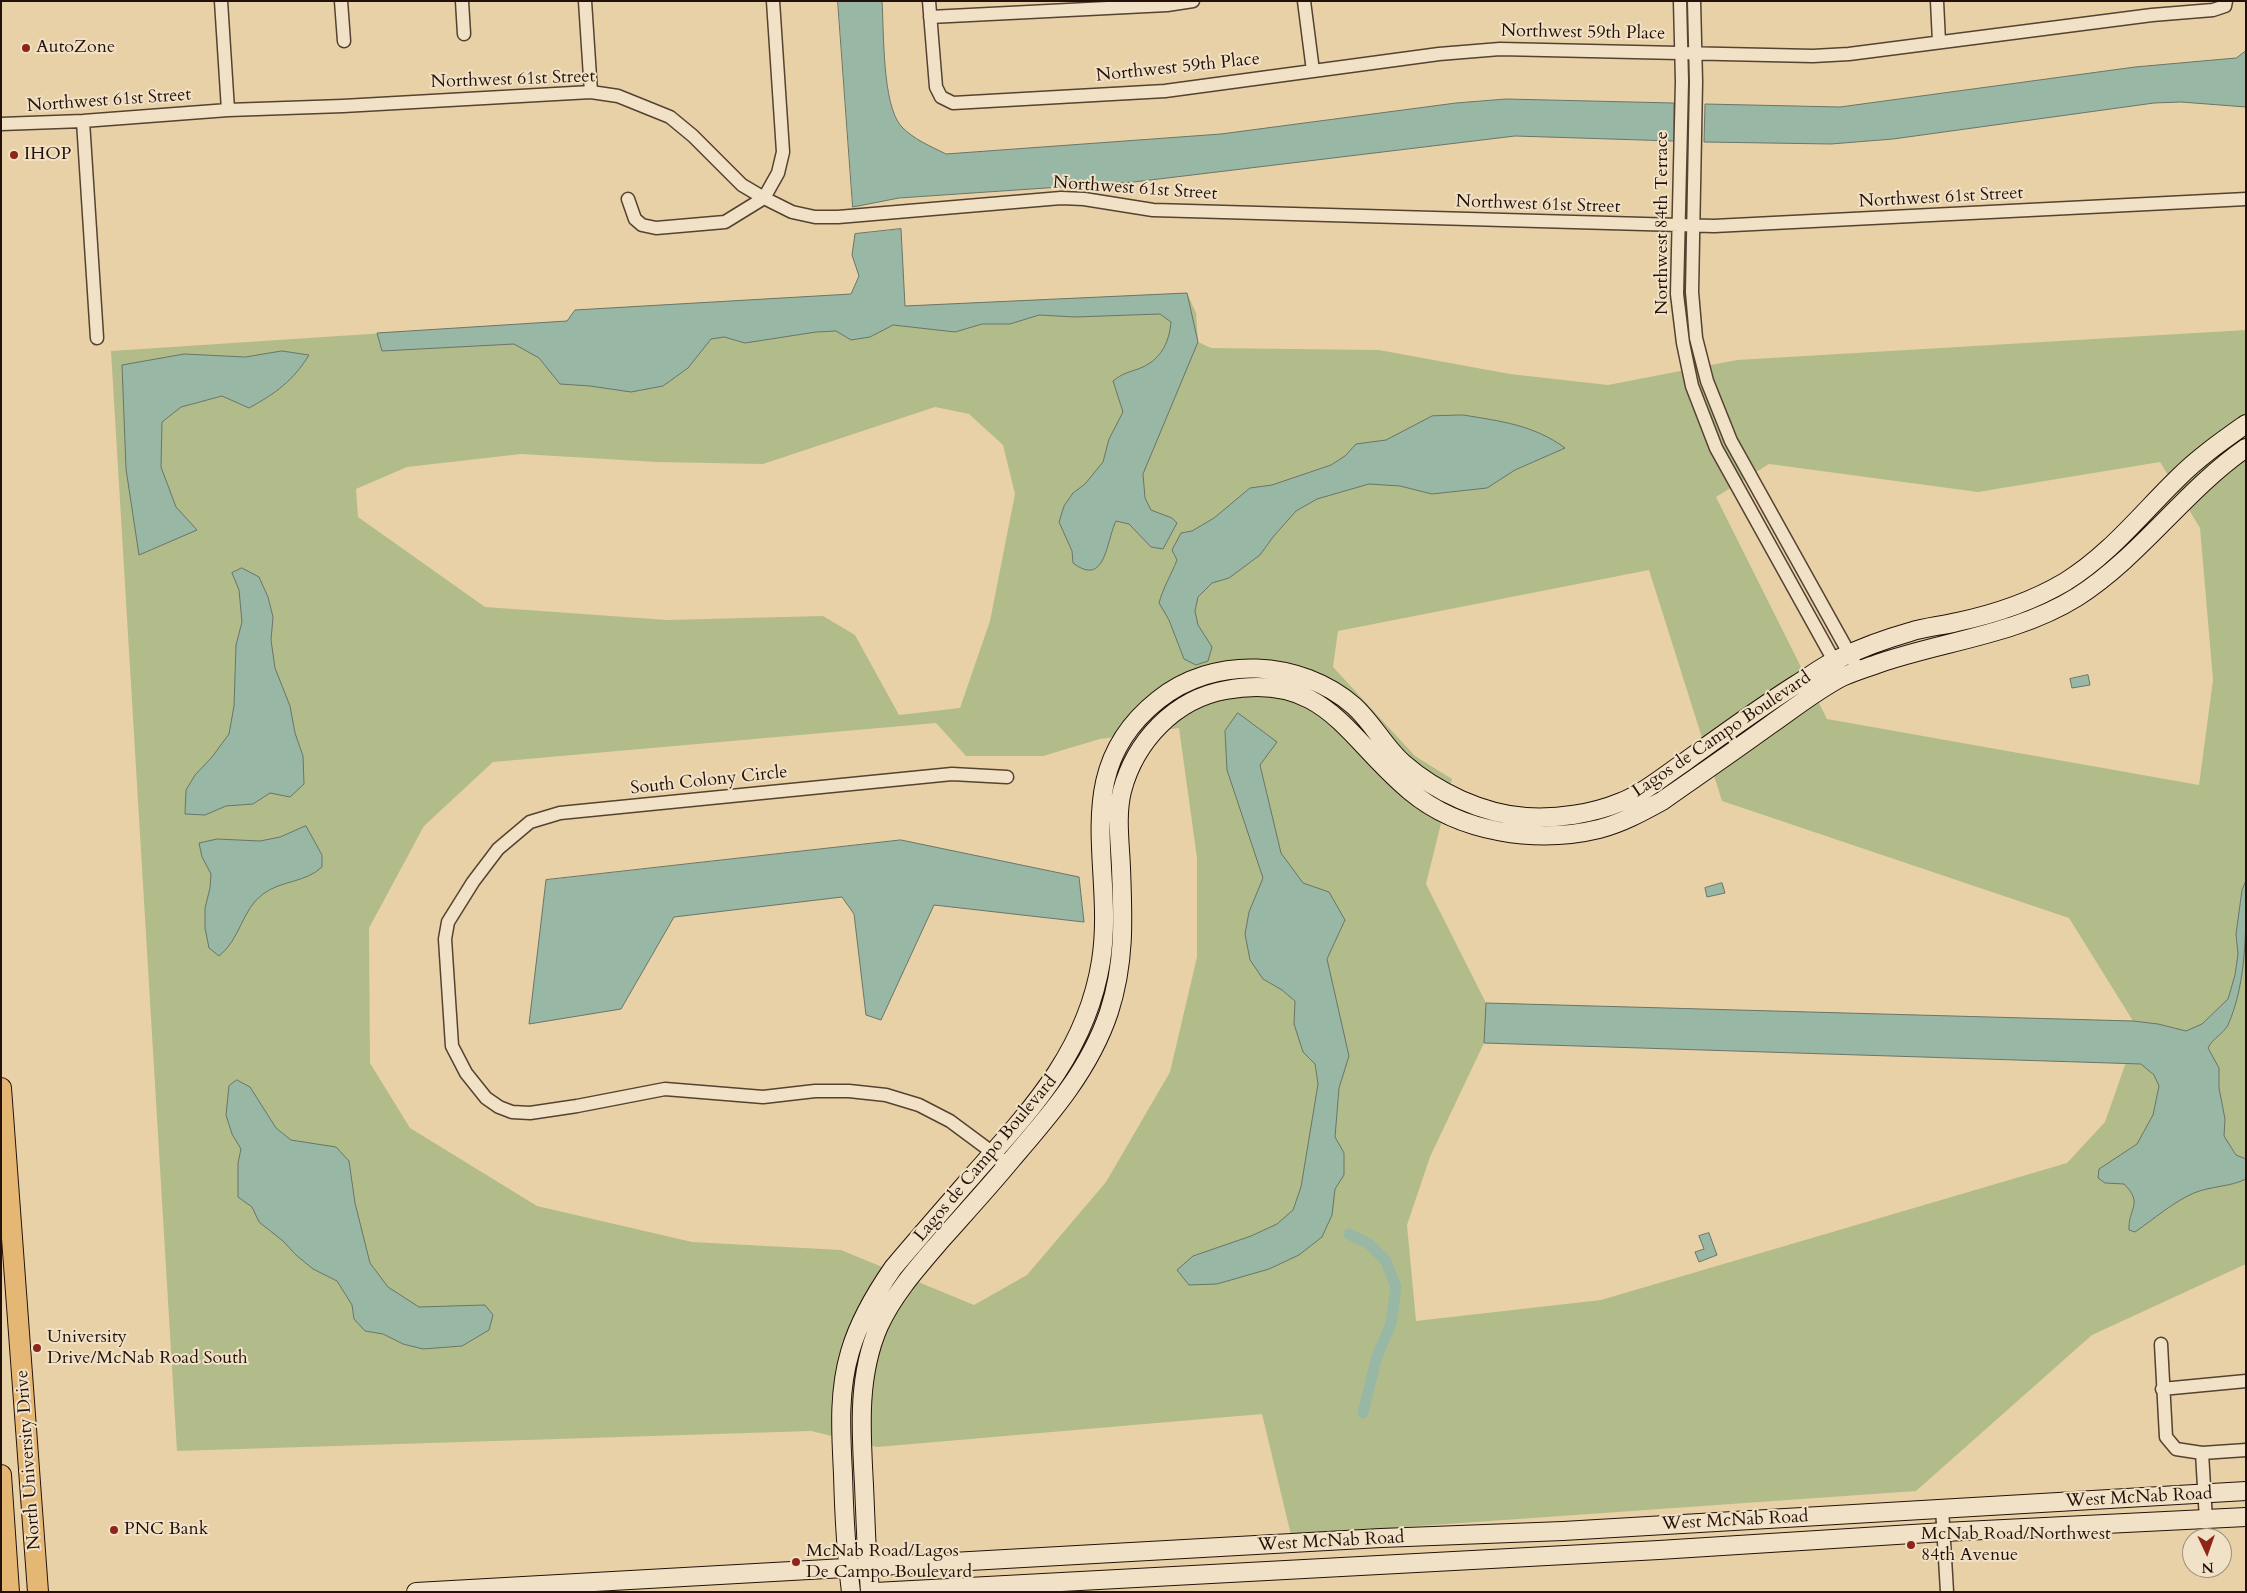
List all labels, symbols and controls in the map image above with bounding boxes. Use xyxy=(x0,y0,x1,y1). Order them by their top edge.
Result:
street label: Northwest 59th Place xyxy=(1501,21,1665,45)
place label: AutoZone xyxy=(36,37,115,59)
marker: AutoZone xyxy=(20,42,32,54)
street label: Northwest 59th Place xyxy=(1095,49,1261,87)
street label: Northwest 61st Street xyxy=(430,66,596,94)
street label: Northwest 61st Street xyxy=(26,84,192,118)
street label: Northwest 84th Terrace xyxy=(1652,131,1674,315)
place label: IHOP xyxy=(24,144,71,166)
marker: IHOP xyxy=(8,149,20,161)
street label: Northwest 61st Street xyxy=(1052,172,1218,206)
street label: Northwest 61st Street xyxy=(1858,183,2024,213)
street label: Northwest 61st Street xyxy=(1455,191,1621,219)
street label: Lagos de Campo Boulevard xyxy=(1629,667,1815,803)
street label: South Colony Circle xyxy=(629,762,789,800)
street label: Lagos de Campo Boulevard xyxy=(910,1071,1062,1247)
place label: University Drive/McNab Road South xyxy=(47,1327,248,1370)
marker: University Drive/McNab Road South xyxy=(31,1342,43,1354)
street label: North University Drive xyxy=(12,1369,46,1551)
street label: West McNab Road xyxy=(2065,1483,2213,1513)
street label: West McNab Road xyxy=(1661,1506,1809,1536)
place label: PNC Bank xyxy=(124,1519,208,1541)
marker: PNC Bank xyxy=(108,1524,120,1536)
place label: McNab Road/Northwest 84th Avenue xyxy=(1921,1524,2111,1566)
street label: West McNab Road xyxy=(1257,1527,1405,1557)
north arrow xyxy=(2182,1528,2232,1578)
marker: McNab Road/Northwest 84th Avenue xyxy=(1905,1539,1917,1551)
place label: McNab Road/Lagos De Campo Boulevard xyxy=(806,1541,972,1584)
marker: McNab Road/Lagos De Campo Boulevard xyxy=(790,1556,802,1568)
text: N xyxy=(2201,1558,2214,1577)

